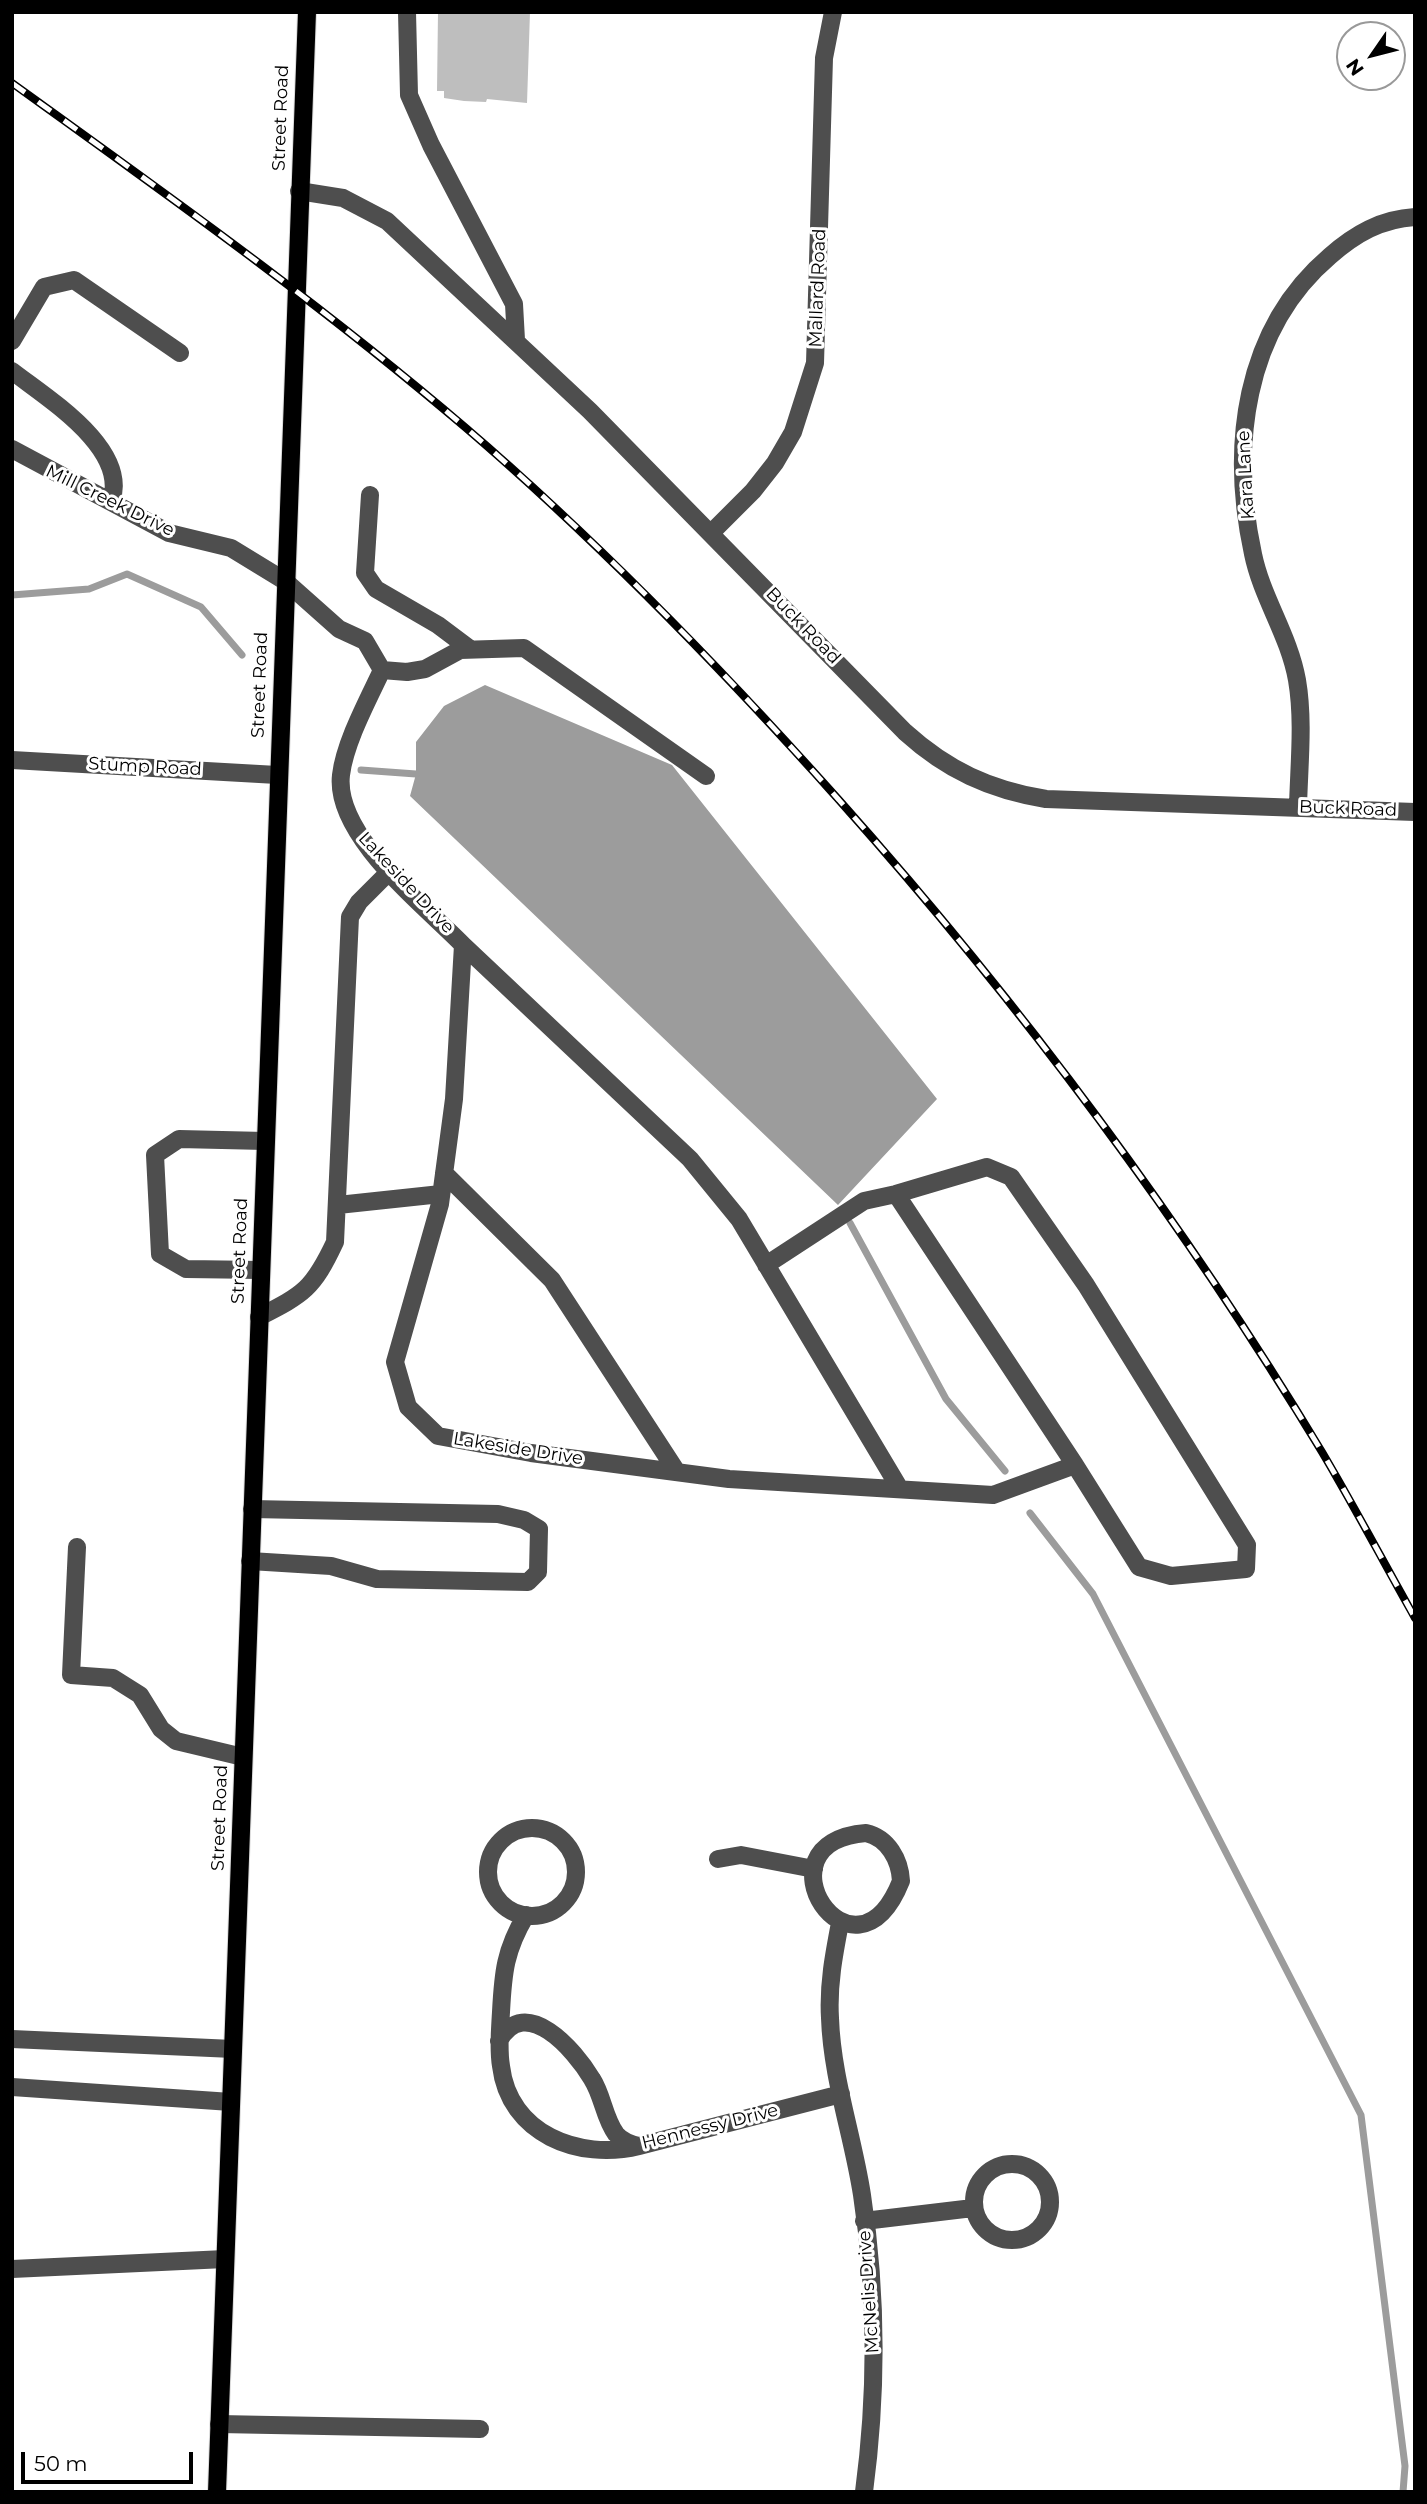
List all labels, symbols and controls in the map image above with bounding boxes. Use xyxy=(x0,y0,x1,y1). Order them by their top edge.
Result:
north arrow xyxy=(1336,21,1406,91)
text: N xyxy=(1341,54,1369,80)
street label: Street Road xyxy=(268,65,294,171)
street label: Mallard Road xyxy=(805,228,831,348)
street label: Kara Lane xyxy=(1233,430,1259,520)
street label: Mill Creek Drive xyxy=(42,460,178,542)
street label: Buck Road xyxy=(761,583,845,669)
street label: Street Road xyxy=(247,632,273,738)
street label: Stump Road xyxy=(88,753,202,781)
street label: Buck Road xyxy=(1299,796,1397,822)
street label: Lakeside Drive xyxy=(353,828,459,938)
street label: Street Road xyxy=(227,1198,253,1304)
street label: Lakeside Drive xyxy=(452,1428,584,1470)
street label: Street Road xyxy=(207,1765,233,1871)
street label: Hennessy Drive xyxy=(640,2100,780,2154)
street label: McNelis Drive xyxy=(854,2230,884,2354)
scale bar xyxy=(24,2438,196,2482)
text: 50 m xyxy=(34,2451,88,2476)

